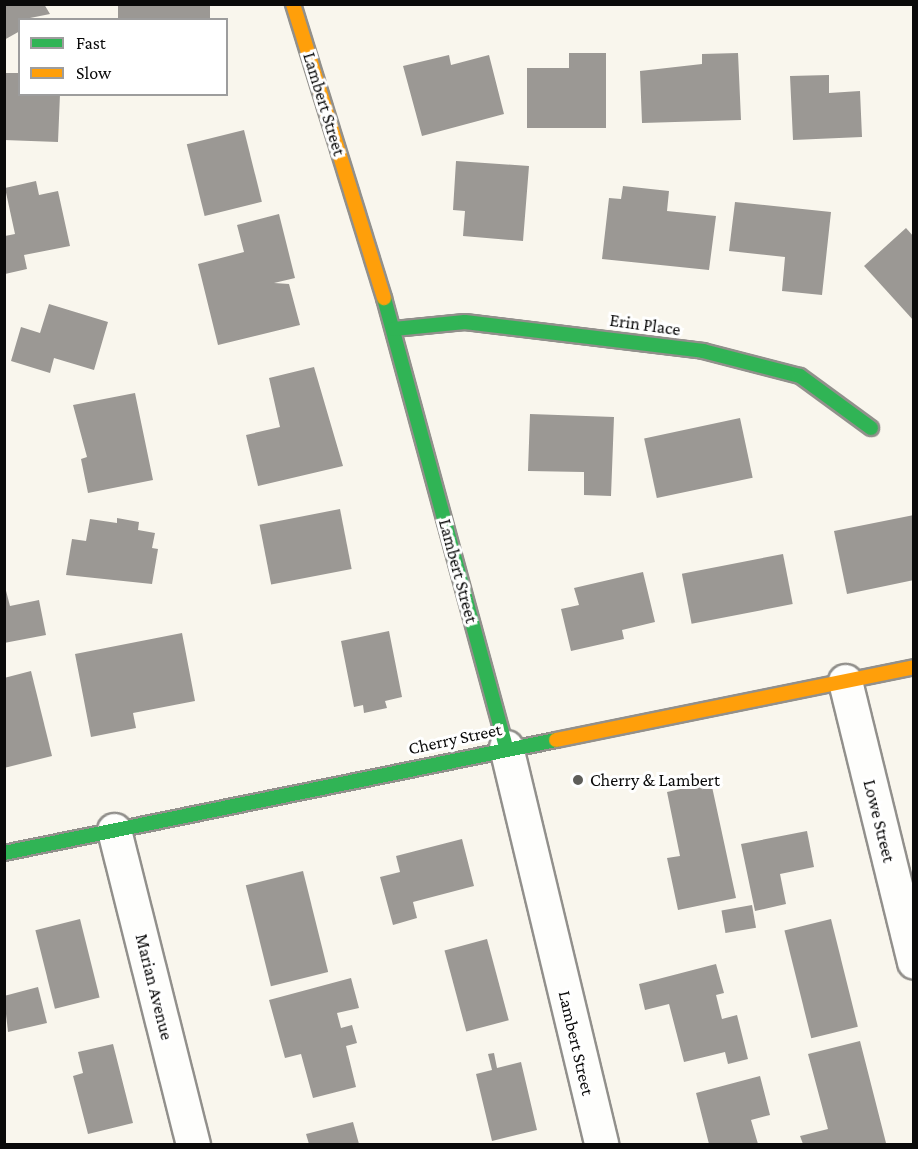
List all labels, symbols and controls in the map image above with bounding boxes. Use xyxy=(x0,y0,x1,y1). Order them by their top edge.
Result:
legend xyxy=(18,18,228,96)
text: Fast xyxy=(76,33,106,53)
street label: Lambert Street xyxy=(298,50,350,158)
text: Slow xyxy=(76,63,111,83)
street label: Erin Place xyxy=(608,309,682,341)
street label: Lambert Street xyxy=(434,517,482,625)
street label: Cherry Street xyxy=(406,719,504,759)
place label: Cherry & Lambert xyxy=(590,769,720,791)
marker: Cherry & Lambert xyxy=(571,773,585,787)
street label: Lowe Street xyxy=(858,777,900,865)
street label: Marian Avenue xyxy=(130,932,178,1042)
street label: Lambert Street xyxy=(553,989,599,1097)

